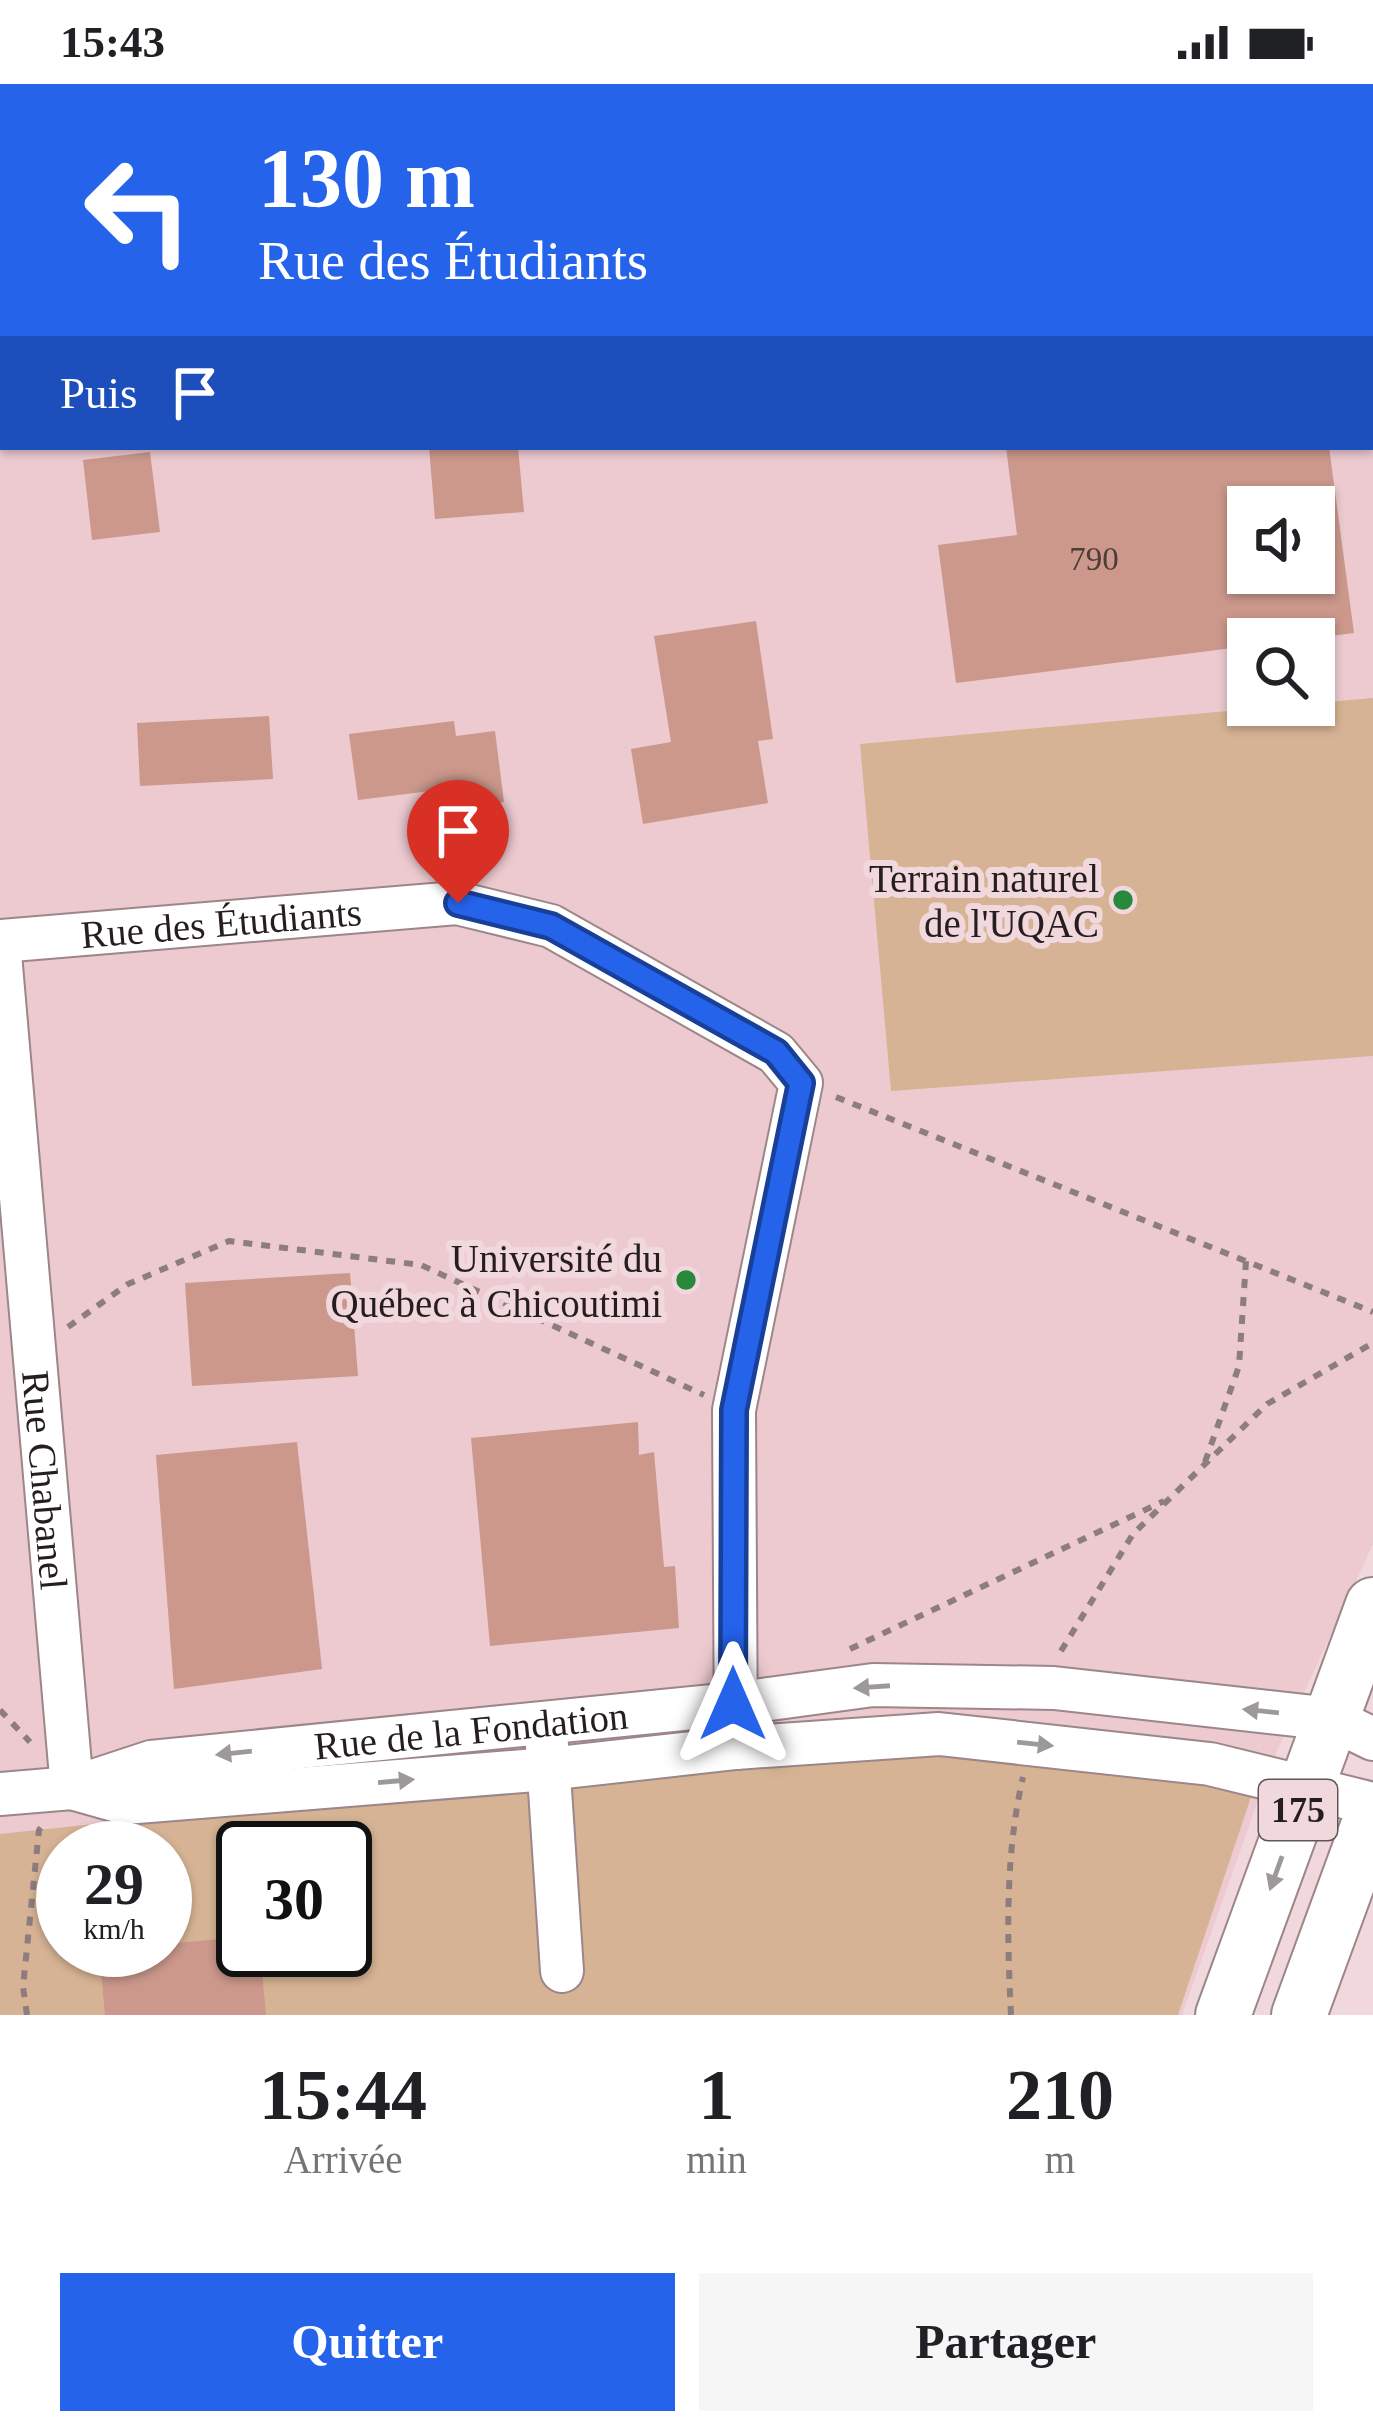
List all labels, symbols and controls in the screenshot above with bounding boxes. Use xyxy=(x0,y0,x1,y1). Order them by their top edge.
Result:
text: 15:43 xyxy=(60,17,165,67)
icon: left xyxy=(60,132,216,288)
text: 130 m xyxy=(258,132,475,225)
text: Rue des Étudiants xyxy=(258,231,648,291)
icon: arrive xyxy=(162,360,228,426)
text: Puis xyxy=(60,368,138,418)
map controls xyxy=(1227,486,1335,726)
button: sound xyxy=(1227,486,1335,594)
house number: 790 xyxy=(1069,541,1119,577)
button: search xyxy=(1227,618,1335,726)
pin xyxy=(407,780,509,903)
icon: arrive xyxy=(425,798,491,864)
place label: Terrain naturel de l'UQAC xyxy=(869,857,1099,945)
marker: Terrain naturel de l'UQAC xyxy=(1110,887,1136,913)
street label: Rue des Étudiants xyxy=(79,890,363,956)
place label: Université du Québec à Chicoutimi xyxy=(331,1237,662,1325)
marker: Université du Québec à Chicoutimi xyxy=(673,1267,699,1293)
street label: Rue Chabanel xyxy=(15,1369,76,1592)
position arrow xyxy=(670,1641,796,1767)
one-way arrow xyxy=(853,1677,891,1696)
street label: Rue de la Fondation xyxy=(312,1693,630,1767)
one-way arrow xyxy=(1242,1701,1279,1720)
one-way arrow xyxy=(1017,1735,1055,1754)
one-way arrow xyxy=(215,1744,252,1763)
one-way arrow xyxy=(378,1771,415,1790)
road number: 175 xyxy=(1259,1780,1337,1840)
speed limit sign: 30 xyxy=(216,1821,372,1977)
text: 29 xyxy=(84,1851,144,1917)
one-way arrow xyxy=(1265,1855,1284,1891)
text: km/h xyxy=(83,1912,145,1945)
text: 15:44 xyxy=(259,2055,427,2135)
text: 1 xyxy=(698,2055,734,2135)
text: 210 xyxy=(1006,2055,1114,2135)
text: Arrivée xyxy=(284,2138,403,2181)
text: min xyxy=(686,2138,747,2181)
text: m xyxy=(1045,2138,1075,2181)
button: Quitter xyxy=(60,2273,675,2411)
button: Partager xyxy=(699,2273,1313,2411)

